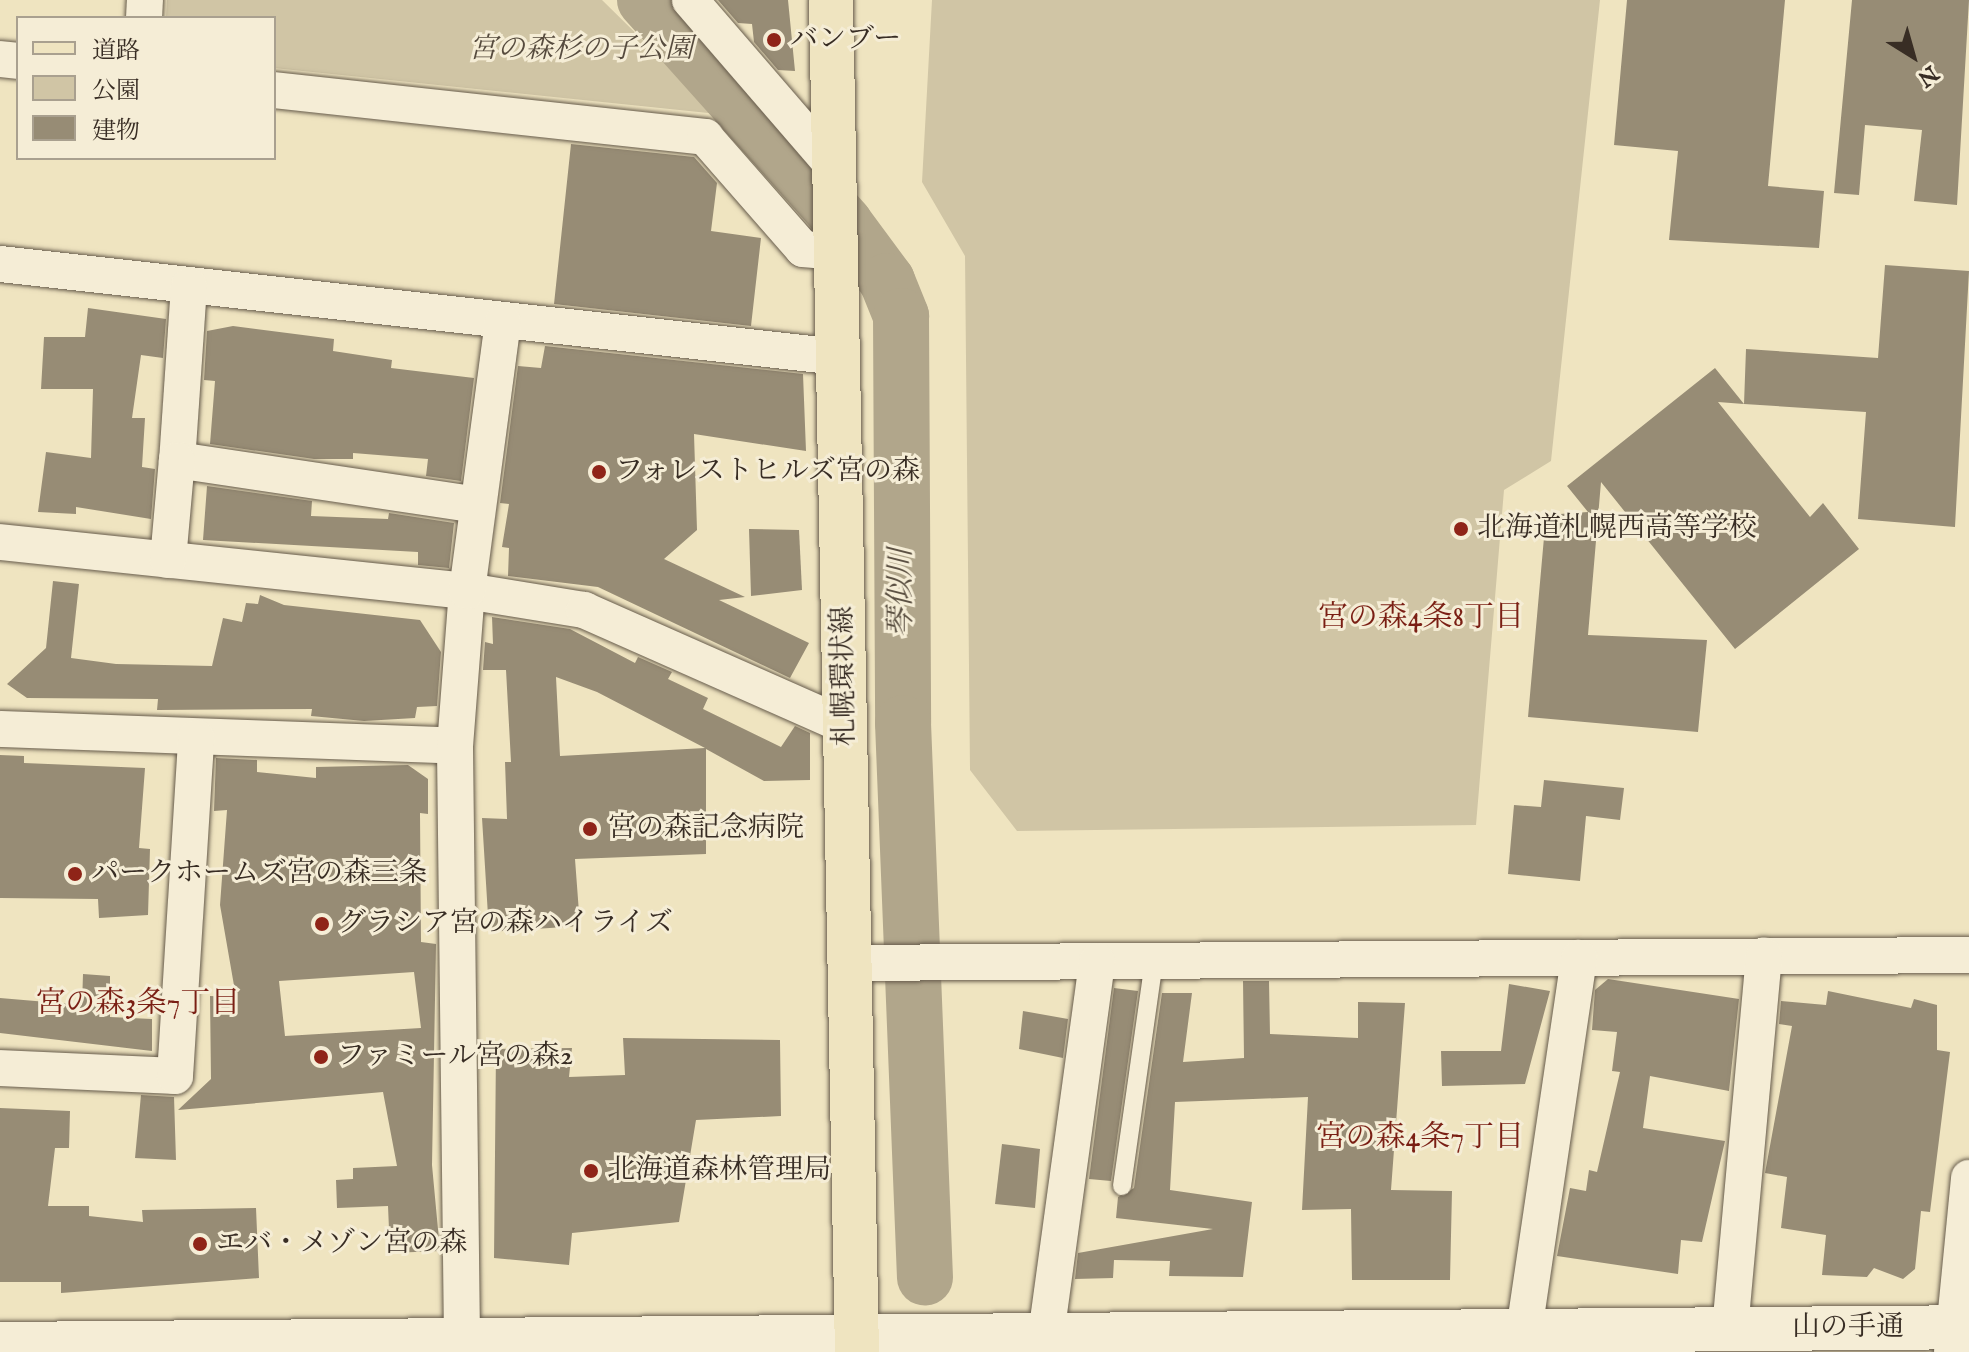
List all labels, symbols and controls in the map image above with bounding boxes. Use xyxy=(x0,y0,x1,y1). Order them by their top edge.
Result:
legend xyxy=(16,16,276,160)
north arrow xyxy=(1873,16,1953,96)
place label: バンブー xyxy=(790,23,901,57)
marker: バンブー xyxy=(765,31,783,49)
park label: 宮の森杉の子公園 xyxy=(469,33,693,67)
text: 道路 xyxy=(92,36,140,67)
text: N xyxy=(1911,58,1943,92)
text: 公園 xyxy=(92,76,140,107)
text: 建物 xyxy=(92,116,140,147)
place label: フォレストヒルズ宮の森 xyxy=(615,455,923,489)
marker: フォレストヒルズ宮の森 xyxy=(590,463,608,481)
place label: 北海道札幌西高等学校 xyxy=(1477,512,1757,546)
marker: 北海道札幌西高等学校 xyxy=(1452,520,1470,538)
water label: 琴似川 xyxy=(884,548,920,638)
district label: 宮の森4条8丁目 xyxy=(1318,600,1524,636)
street label: 札幌環状線 xyxy=(827,606,863,746)
place label: 宮の森記念病院 xyxy=(608,812,804,846)
marker: 宮の森記念病院 xyxy=(579,818,601,840)
place label: パークホームズ宮の森三条 xyxy=(91,857,427,891)
marker: パークホームズ宮の森三条 xyxy=(66,865,84,883)
place label: グラシア宮の森ハイライズ xyxy=(338,907,674,941)
marker: グラシア宮の森ハイライズ xyxy=(313,915,331,933)
district label: 宮の森3条7丁目 xyxy=(35,986,241,1022)
place label: ファミール宮の森2 xyxy=(337,1040,574,1074)
marker: ファミール宮の森2 xyxy=(312,1048,330,1066)
district label: 宮の森4条7丁目 xyxy=(1316,1120,1524,1156)
place label: 北海道森林管理局 xyxy=(607,1154,831,1188)
marker: 北海道森林管理局 xyxy=(582,1162,600,1180)
place label: エバ・メゾン宮の森 xyxy=(216,1227,468,1261)
marker: エバ・メゾン宮の森 xyxy=(191,1235,209,1253)
street label: 山の手通 xyxy=(1792,1311,1904,1345)

